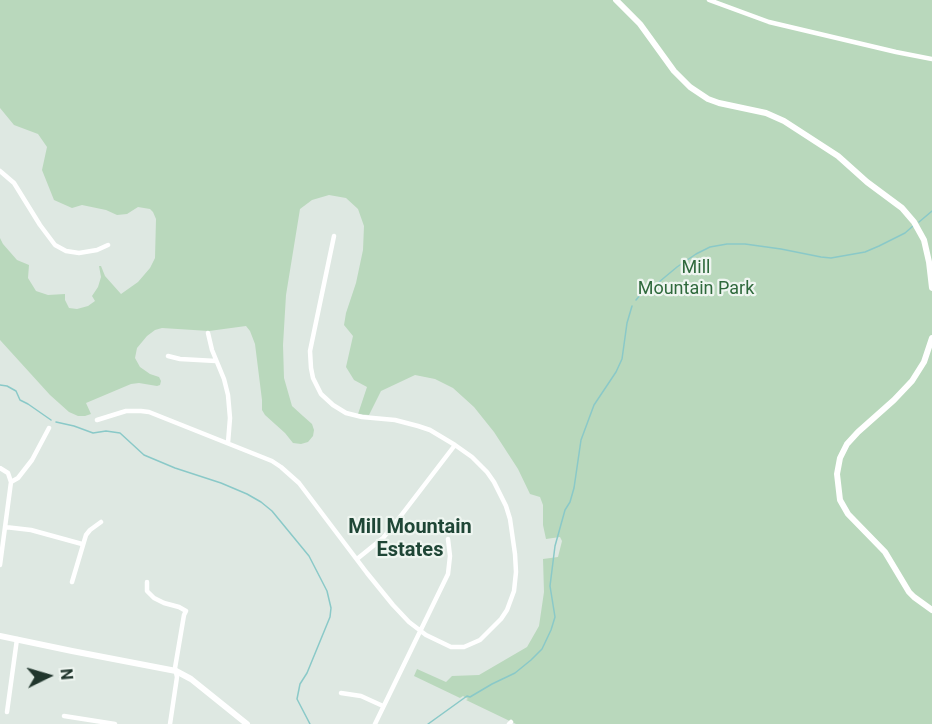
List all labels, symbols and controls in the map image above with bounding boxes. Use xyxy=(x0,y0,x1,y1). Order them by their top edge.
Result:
park label: Mill Mountain Park xyxy=(638,257,754,300)
district label: Mill Mountain Estates xyxy=(348,516,472,563)
north arrow xyxy=(18,646,78,706)
text: N xyxy=(56,668,76,681)

